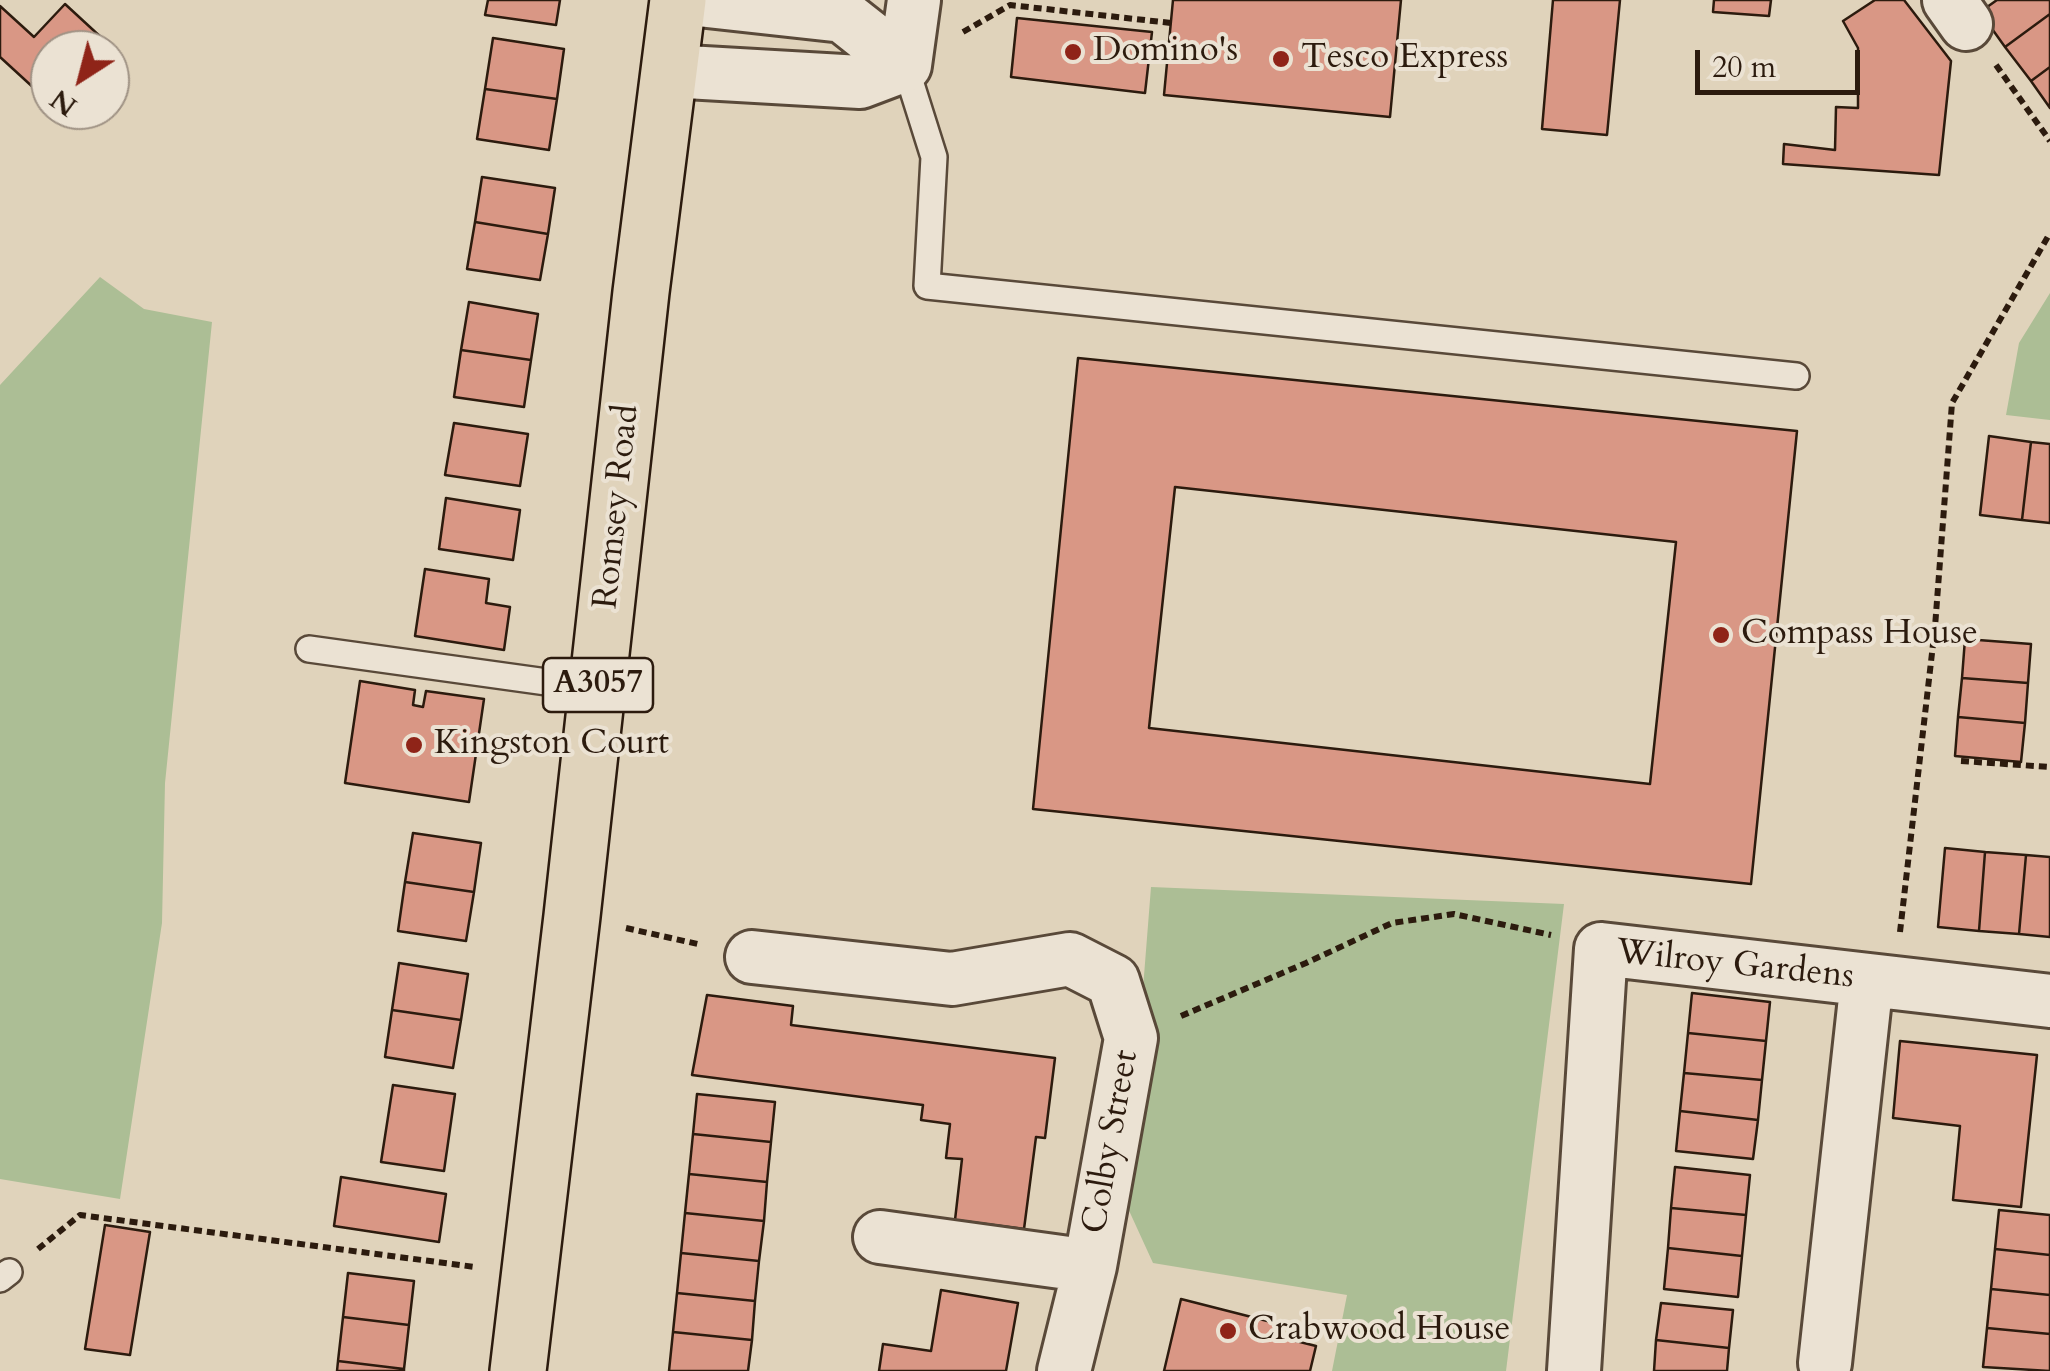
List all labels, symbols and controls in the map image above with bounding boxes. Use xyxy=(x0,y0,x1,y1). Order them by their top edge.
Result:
north arrow xyxy=(30,30,130,130)
scale bar xyxy=(1700,30,1865,92)
place label: Domino's xyxy=(1093,31,1238,73)
place label: Tesco Express xyxy=(1301,38,1508,80)
marker: Domino's xyxy=(1062,41,1084,63)
text: 20 m xyxy=(1712,47,1776,88)
marker: Tesco Express xyxy=(1270,48,1292,70)
text: N xyxy=(43,80,85,125)
street label: Romsey Road xyxy=(586,403,650,611)
place label: Compass House xyxy=(1741,614,1978,656)
marker: Compass House xyxy=(1710,624,1732,646)
road number: A3057 xyxy=(543,658,653,712)
place label: Kingston Court xyxy=(434,724,669,766)
marker: Kingston Court xyxy=(403,734,425,756)
street label: Wilroy Gardens xyxy=(1614,933,1856,999)
street label: Colby Street xyxy=(1075,1047,1149,1237)
place label: Crabwood House xyxy=(1248,1310,1510,1352)
marker: Crabwood House xyxy=(1217,1320,1239,1342)

